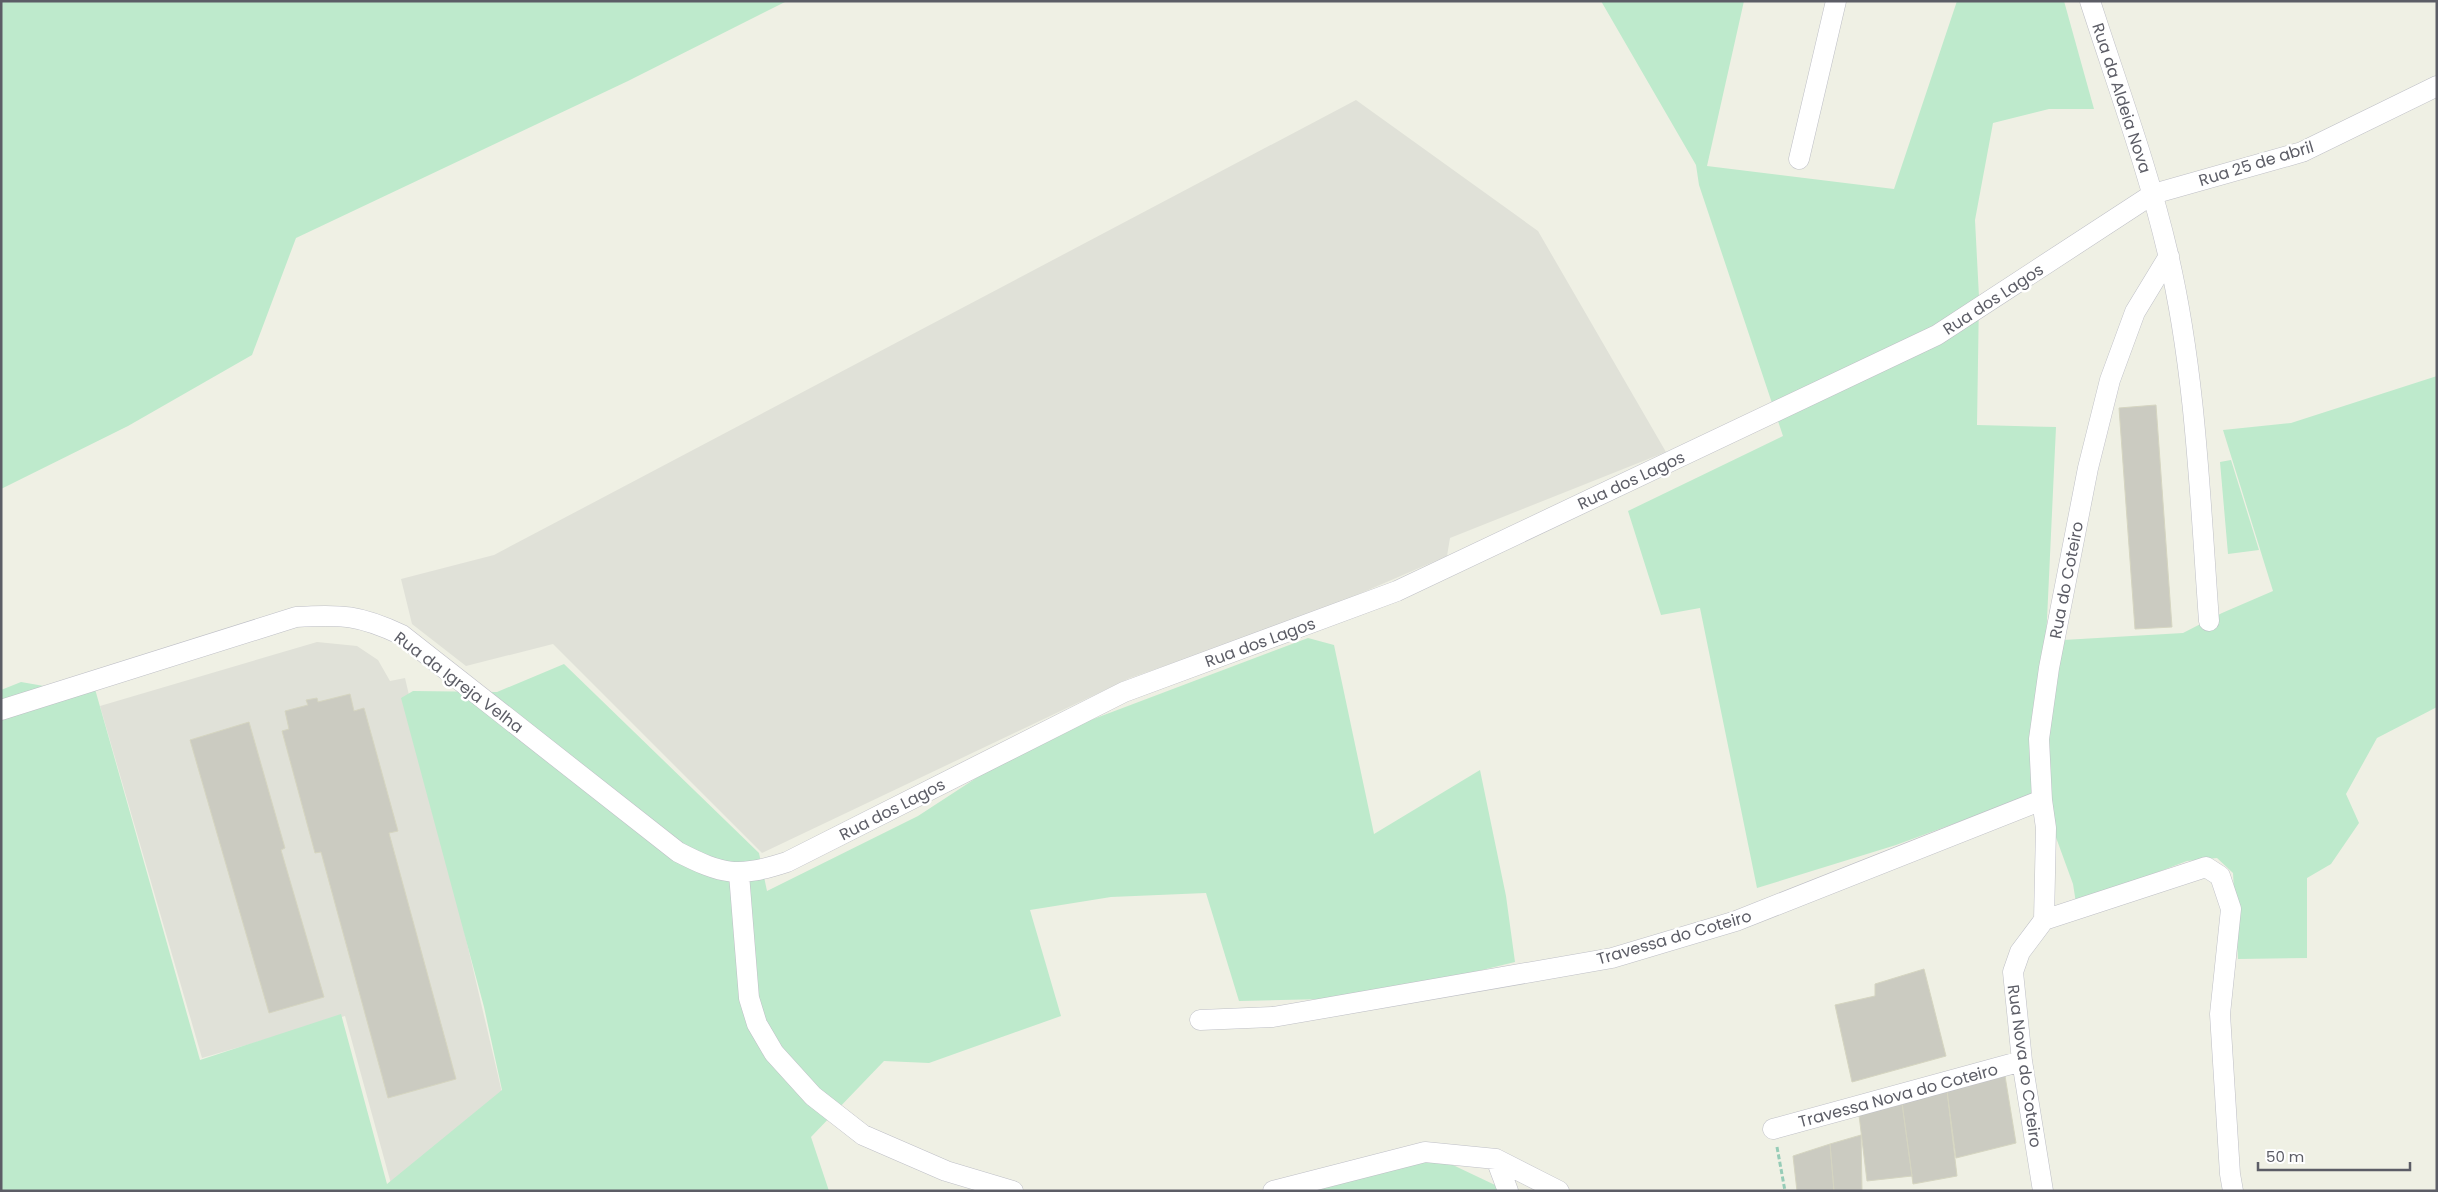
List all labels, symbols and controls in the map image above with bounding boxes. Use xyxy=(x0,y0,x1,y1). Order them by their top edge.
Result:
street label: Rua da Aldeia Nova xyxy=(2086,20,2157,176)
street label: Rua 25 de abril xyxy=(2196,135,2316,192)
street label: Rua dos Lagos xyxy=(1938,258,2048,341)
street label: Rua dos Lagos xyxy=(1574,446,1689,515)
street label: Rua do Coteiro xyxy=(2044,520,2089,641)
street label: Rua dos Lagos xyxy=(1202,612,1319,673)
street label: Rua da Igreja Velha xyxy=(389,626,528,739)
street label: Rua dos Lagos xyxy=(835,773,949,846)
street label: Travessa do Coteiro xyxy=(1594,904,1754,971)
street label: Rua Nova do Coteiro xyxy=(2002,983,2047,1149)
street label: Travessa Nova do Coteiro xyxy=(1796,1058,2000,1133)
scale bar xyxy=(2258,1140,2410,1172)
text: 50 m xyxy=(2266,1146,2304,1167)

